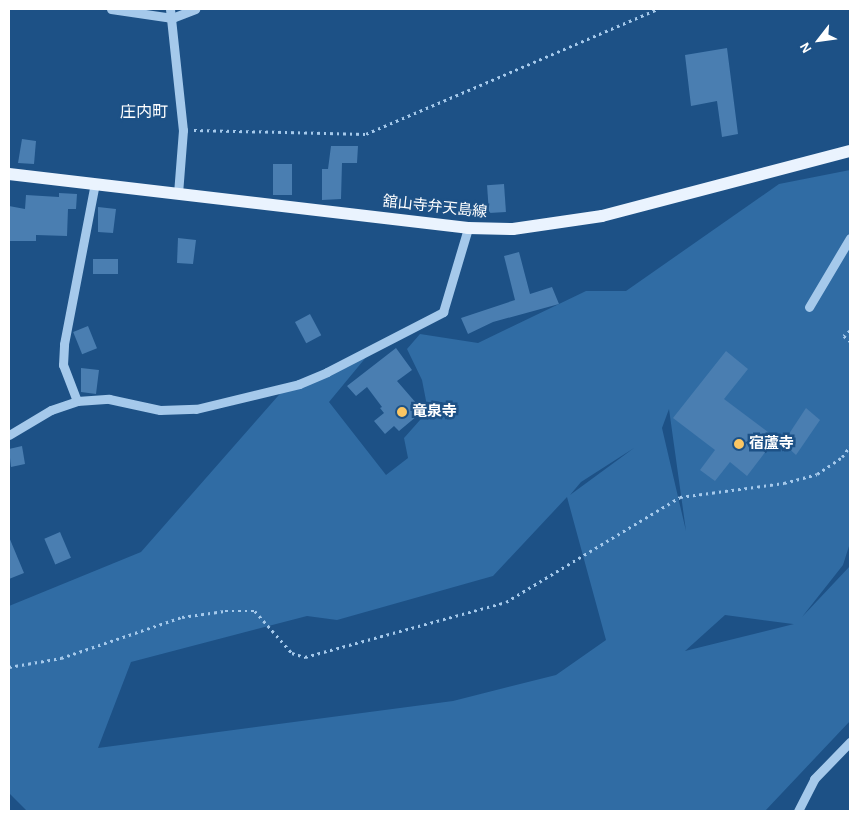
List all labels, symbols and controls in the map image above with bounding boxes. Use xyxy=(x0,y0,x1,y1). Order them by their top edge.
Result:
north arrow xyxy=(794,15,844,65)
text: N xyxy=(798,40,815,55)
district label: 庄内町 xyxy=(120,102,168,122)
street label: 舘山寺弁天島線 xyxy=(382,193,488,221)
place label: 竜泉寺 xyxy=(412,403,457,421)
marker: 竜泉寺 xyxy=(396,406,408,418)
place label: 宿蘆寺 xyxy=(749,435,794,453)
marker: 宿蘆寺 xyxy=(733,438,745,450)

